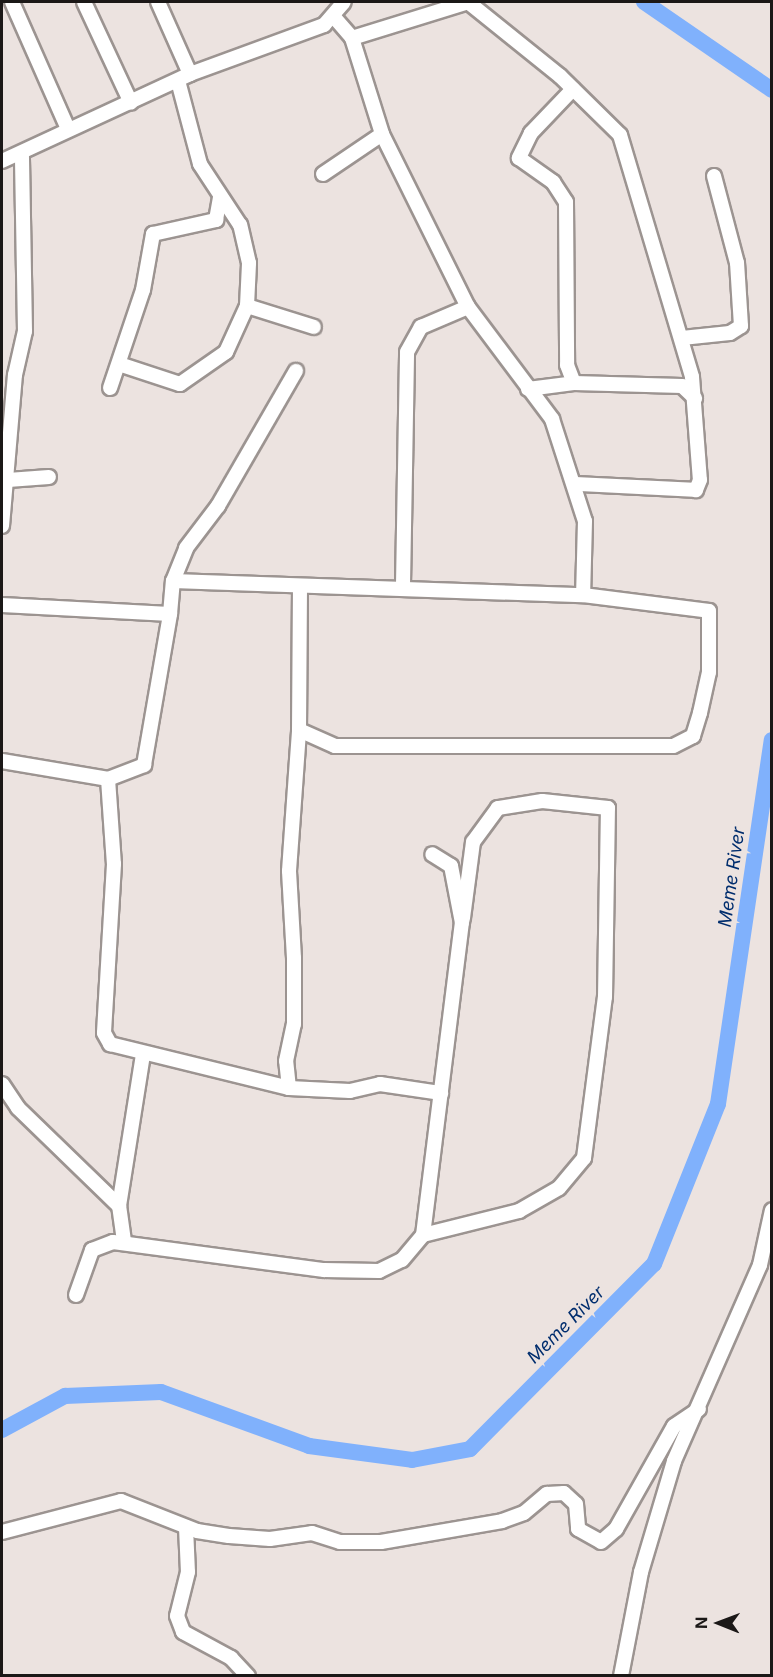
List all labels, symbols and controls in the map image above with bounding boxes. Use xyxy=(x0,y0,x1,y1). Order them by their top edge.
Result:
water label: Meme River xyxy=(714,826,750,928)
water label: Meme River xyxy=(523,1282,609,1368)
north arrow xyxy=(689,1593,749,1653)
text: N xyxy=(691,1616,711,1629)

